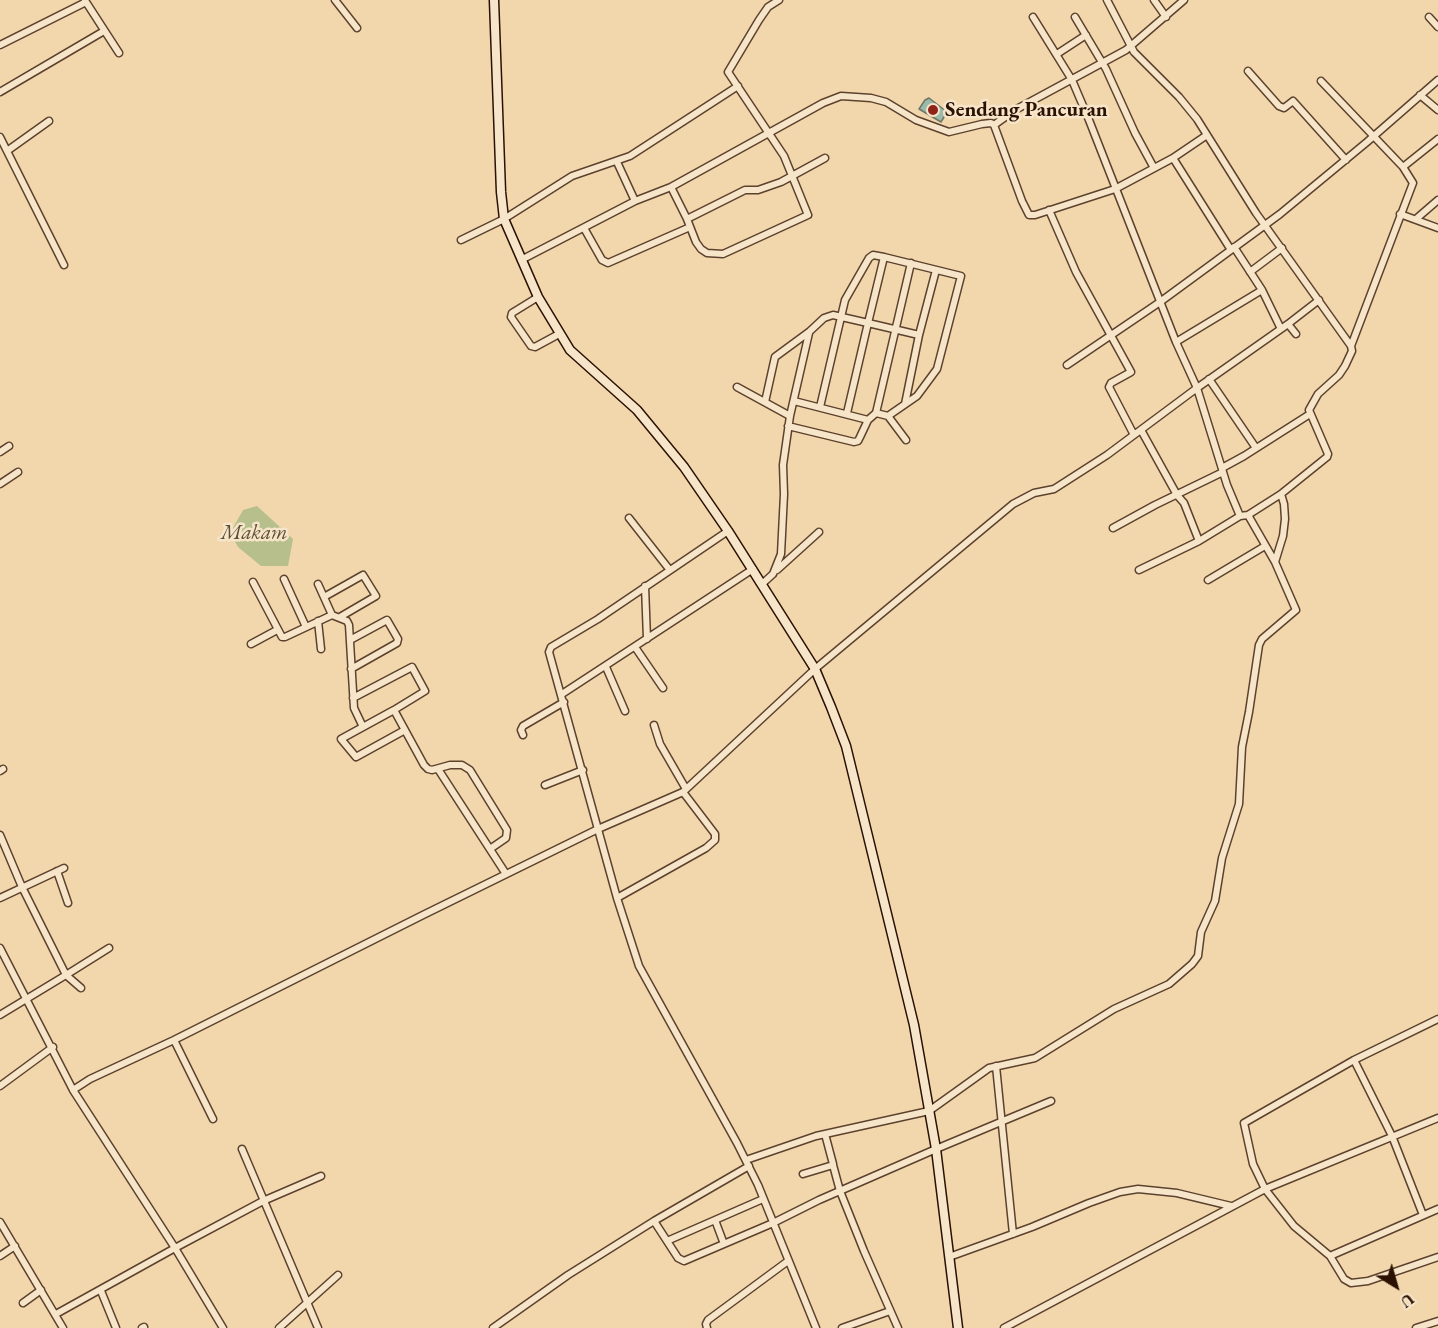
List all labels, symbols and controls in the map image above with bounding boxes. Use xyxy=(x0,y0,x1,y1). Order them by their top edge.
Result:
place label: Sendang Pancuran xyxy=(945,97,1108,123)
marker: Sendang Pancuran xyxy=(926,103,940,117)
park label: Makam xyxy=(221,520,287,546)
north arrow xyxy=(1366,1256,1426,1316)
text: U xyxy=(1396,1289,1418,1313)

